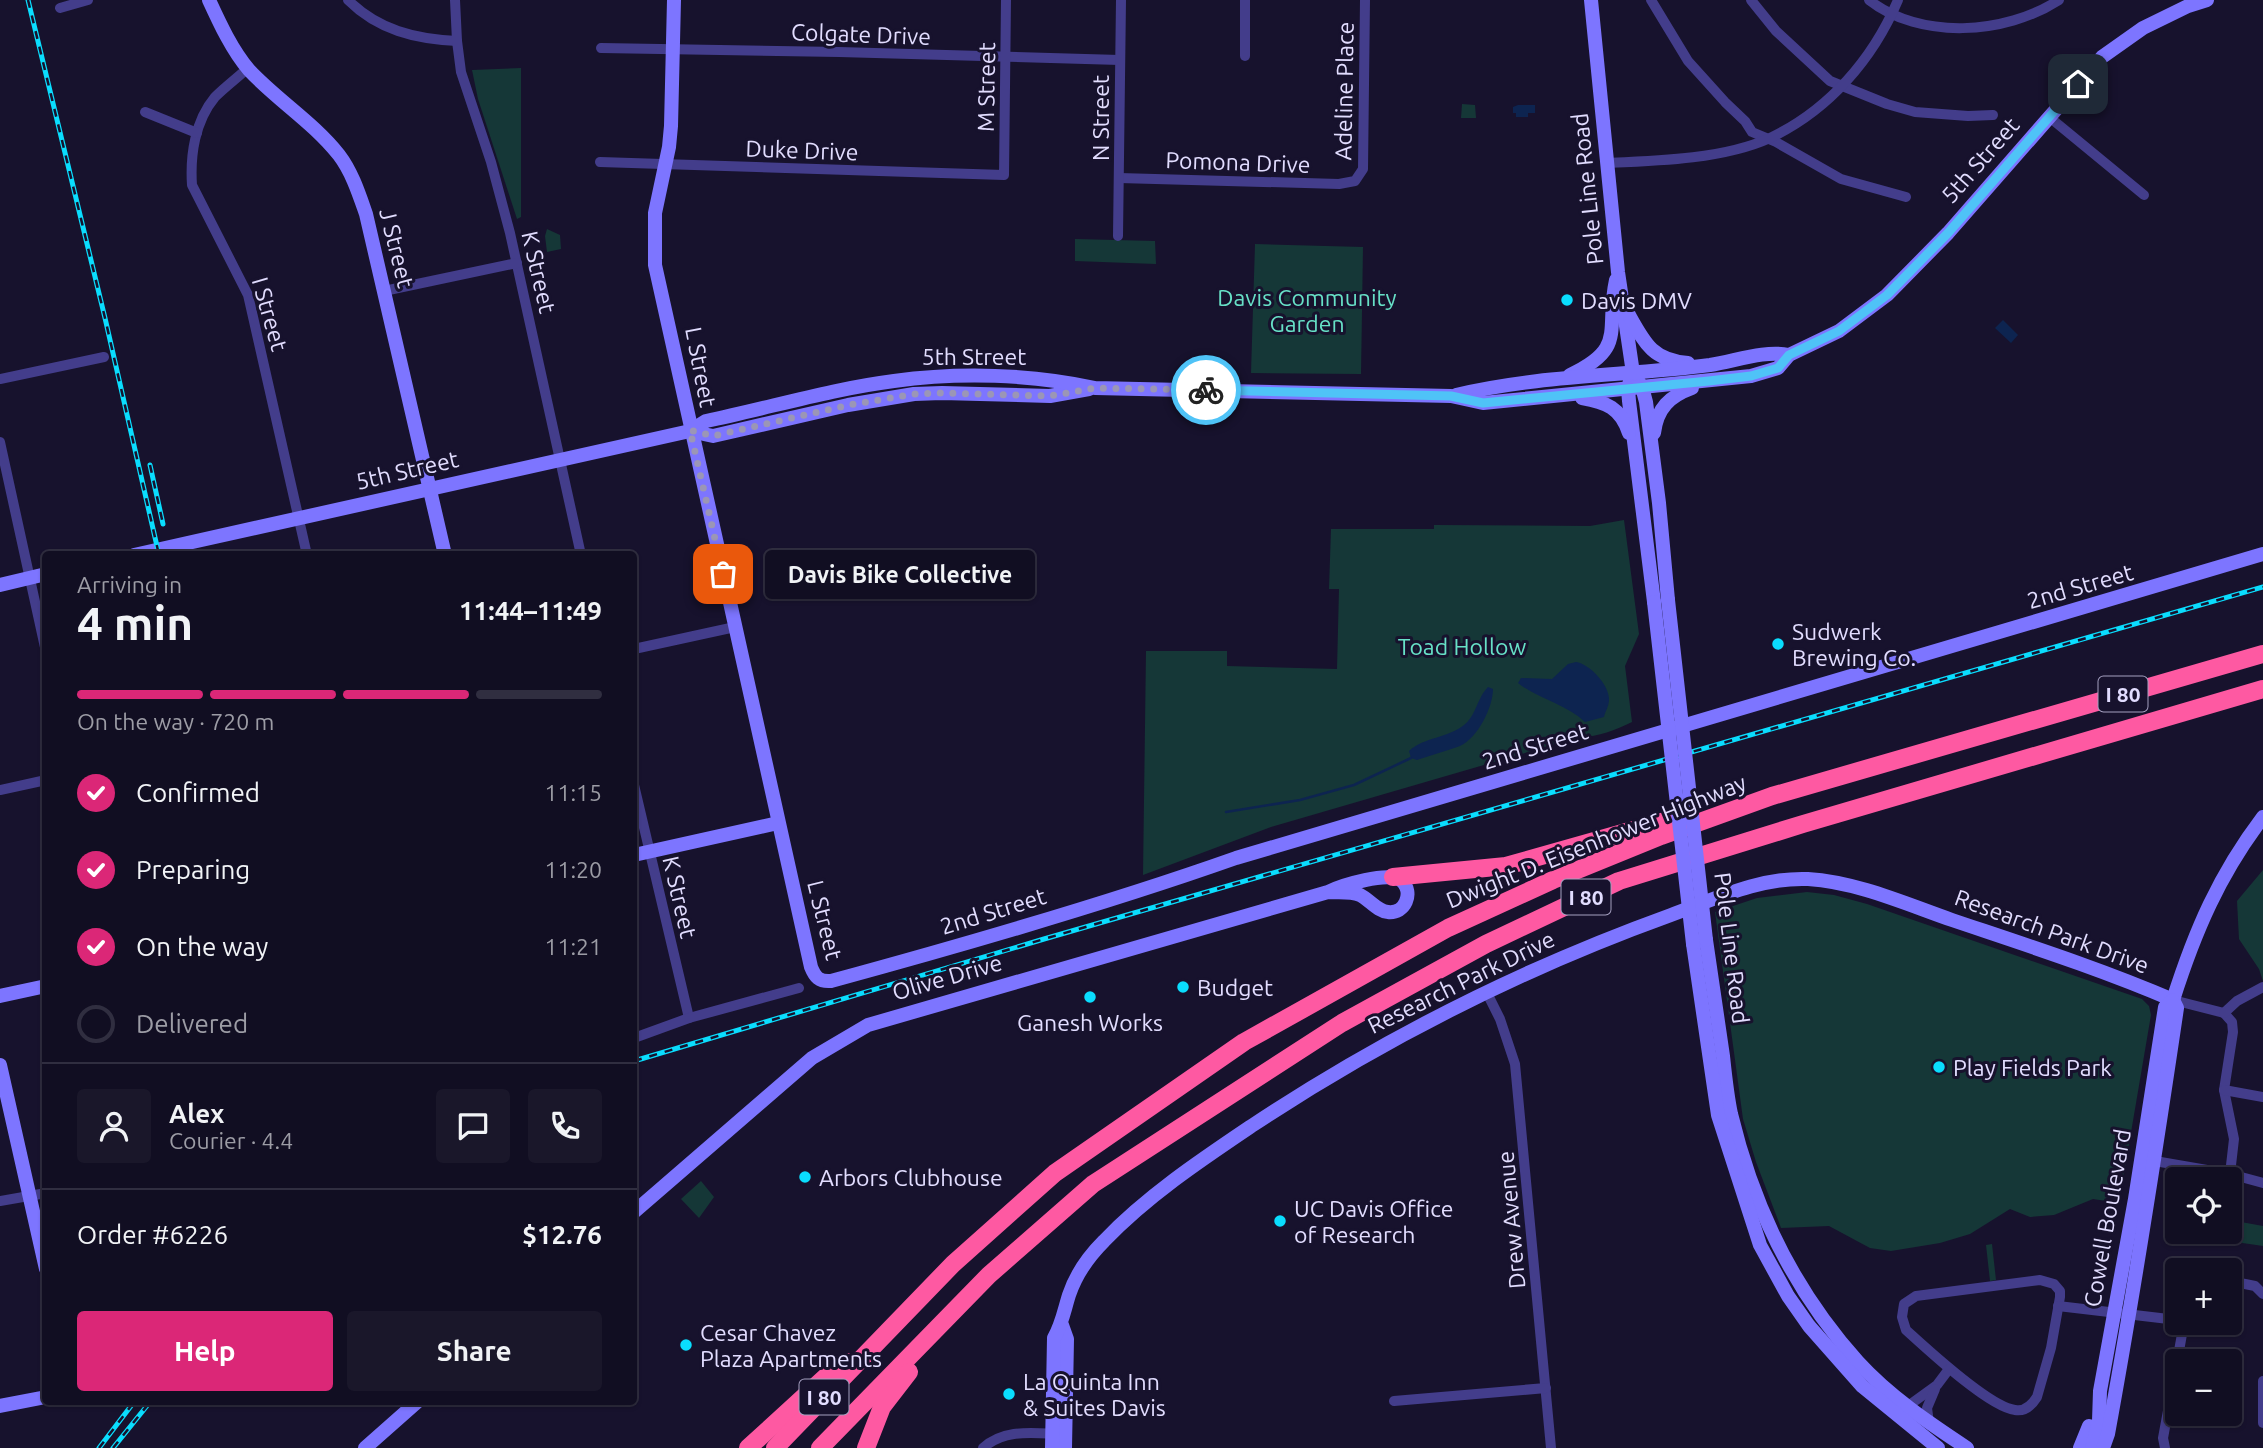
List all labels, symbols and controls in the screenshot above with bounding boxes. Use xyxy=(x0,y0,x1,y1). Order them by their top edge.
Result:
street label: Colgate Drive xyxy=(791,19,931,49)
street label: Adeline Place xyxy=(1330,21,1358,161)
street label: M Street xyxy=(973,42,999,132)
pin xyxy=(2048,54,2108,114)
icon: home xyxy=(2059,65,2097,103)
street label: N Street xyxy=(1088,75,1113,161)
street label: Pole Line Road xyxy=(1567,112,1607,266)
street label: 5th Street xyxy=(1936,112,2024,208)
street label: Duke Drive xyxy=(745,136,859,164)
street label: Pomona Drive xyxy=(1165,147,1311,177)
street label: J Street xyxy=(375,206,419,290)
street label: K Street xyxy=(517,229,561,315)
street label: I Street xyxy=(248,274,292,354)
park label: Davis Community Garden xyxy=(1217,285,1397,336)
place label: Davis DMV xyxy=(1581,288,1692,313)
marker: Davis DMV xyxy=(1559,292,1575,308)
street label: L Street xyxy=(681,325,721,409)
street label: 5th Street xyxy=(922,344,1026,369)
courier xyxy=(1171,355,1241,425)
icon: bike xyxy=(1187,371,1225,409)
street label: 5th Street xyxy=(353,446,461,494)
pin xyxy=(693,544,753,604)
callout: Davis Bike Collective xyxy=(765,550,1034,598)
icon: bag xyxy=(704,555,742,593)
street label: 2nd Street xyxy=(2024,559,2136,613)
text: Davis Bike Collective xyxy=(788,562,1012,587)
text: Arriving in xyxy=(77,572,182,597)
text: 11:44–11:49 xyxy=(459,596,602,625)
text: 4 min xyxy=(77,597,193,649)
place label: Sudwerk Brewing Co. xyxy=(1792,619,1916,670)
park label: Toad Hollow xyxy=(1398,634,1526,659)
marker: Sudwerk Brewing Co. xyxy=(1770,636,1786,652)
road number: I 80 xyxy=(2098,676,2148,712)
text: On the way · 720 m xyxy=(77,709,274,734)
street label: 2nd Street xyxy=(1479,718,1591,774)
street label: Dwight D. Eisenhower Highway xyxy=(1443,769,1749,913)
icon: check xyxy=(77,774,115,812)
text: Confirmed xyxy=(136,778,260,807)
text: 11:15 xyxy=(544,780,602,805)
icon: check xyxy=(77,851,115,889)
street label: K Street xyxy=(658,854,702,940)
text: Preparing xyxy=(136,855,250,884)
text: 11:20 xyxy=(544,857,602,882)
street label: Pole Line Road xyxy=(1710,871,1754,1025)
street label: L Street xyxy=(803,878,847,962)
road number: I 80 xyxy=(1562,880,1610,914)
street label: 2nd Street xyxy=(937,883,1049,939)
street label: Research Park Drive xyxy=(1952,884,2152,978)
street label: Research Park Drive xyxy=(1364,926,1558,1038)
icon: check xyxy=(77,928,115,966)
text: On the way xyxy=(136,932,268,961)
text: 11:21 xyxy=(544,934,602,959)
street label: Olive Drive xyxy=(889,949,1005,1005)
place label: Budget xyxy=(1197,975,1273,1000)
marker: Budget xyxy=(1175,979,1191,995)
marker: Ganesh Works xyxy=(1082,989,1098,1005)
text: Delivered xyxy=(136,1009,248,1038)
place label: Ganesh Works xyxy=(1017,1010,1163,1035)
place label: Play Fields Park xyxy=(1953,1055,2112,1080)
marker: Play Fields Park xyxy=(1931,1059,1947,1075)
button: person xyxy=(77,1089,151,1163)
button: chat xyxy=(436,1089,510,1163)
button: phone xyxy=(528,1089,602,1163)
text: Alex xyxy=(169,1099,224,1128)
street label: Cowell Boulevard xyxy=(2079,1127,2135,1309)
text: Courier · 4.4 xyxy=(169,1128,293,1153)
street label: Drew Avenue xyxy=(1493,1150,1529,1290)
place label: Arbors Clubhouse xyxy=(819,1165,1003,1190)
map controls xyxy=(2165,1167,2242,1426)
button: locate xyxy=(2165,1167,2242,1244)
marker: Arbors Clubhouse xyxy=(797,1169,813,1185)
place label: UC Davis Office of Research xyxy=(1294,1196,1453,1247)
marker: UC Davis Office of Research xyxy=(1272,1213,1288,1229)
text: Order #6226 xyxy=(77,1220,228,1249)
text: $12.76 xyxy=(522,1220,602,1249)
button: + xyxy=(2165,1258,2242,1335)
button: Help xyxy=(77,1311,333,1391)
button: Share xyxy=(347,1311,602,1391)
place label: Cesar Chavez Plaza Apartments xyxy=(700,1320,882,1371)
marker: Cesar Chavez Plaza Apartments xyxy=(678,1337,694,1353)
button: − xyxy=(2165,1349,2242,1426)
place label: La Quinta Inn & Suites Davis xyxy=(1023,1369,1166,1420)
road number: I 80 xyxy=(800,1380,848,1414)
marker: La Quinta Inn & Suites Davis xyxy=(1001,1386,1017,1402)

